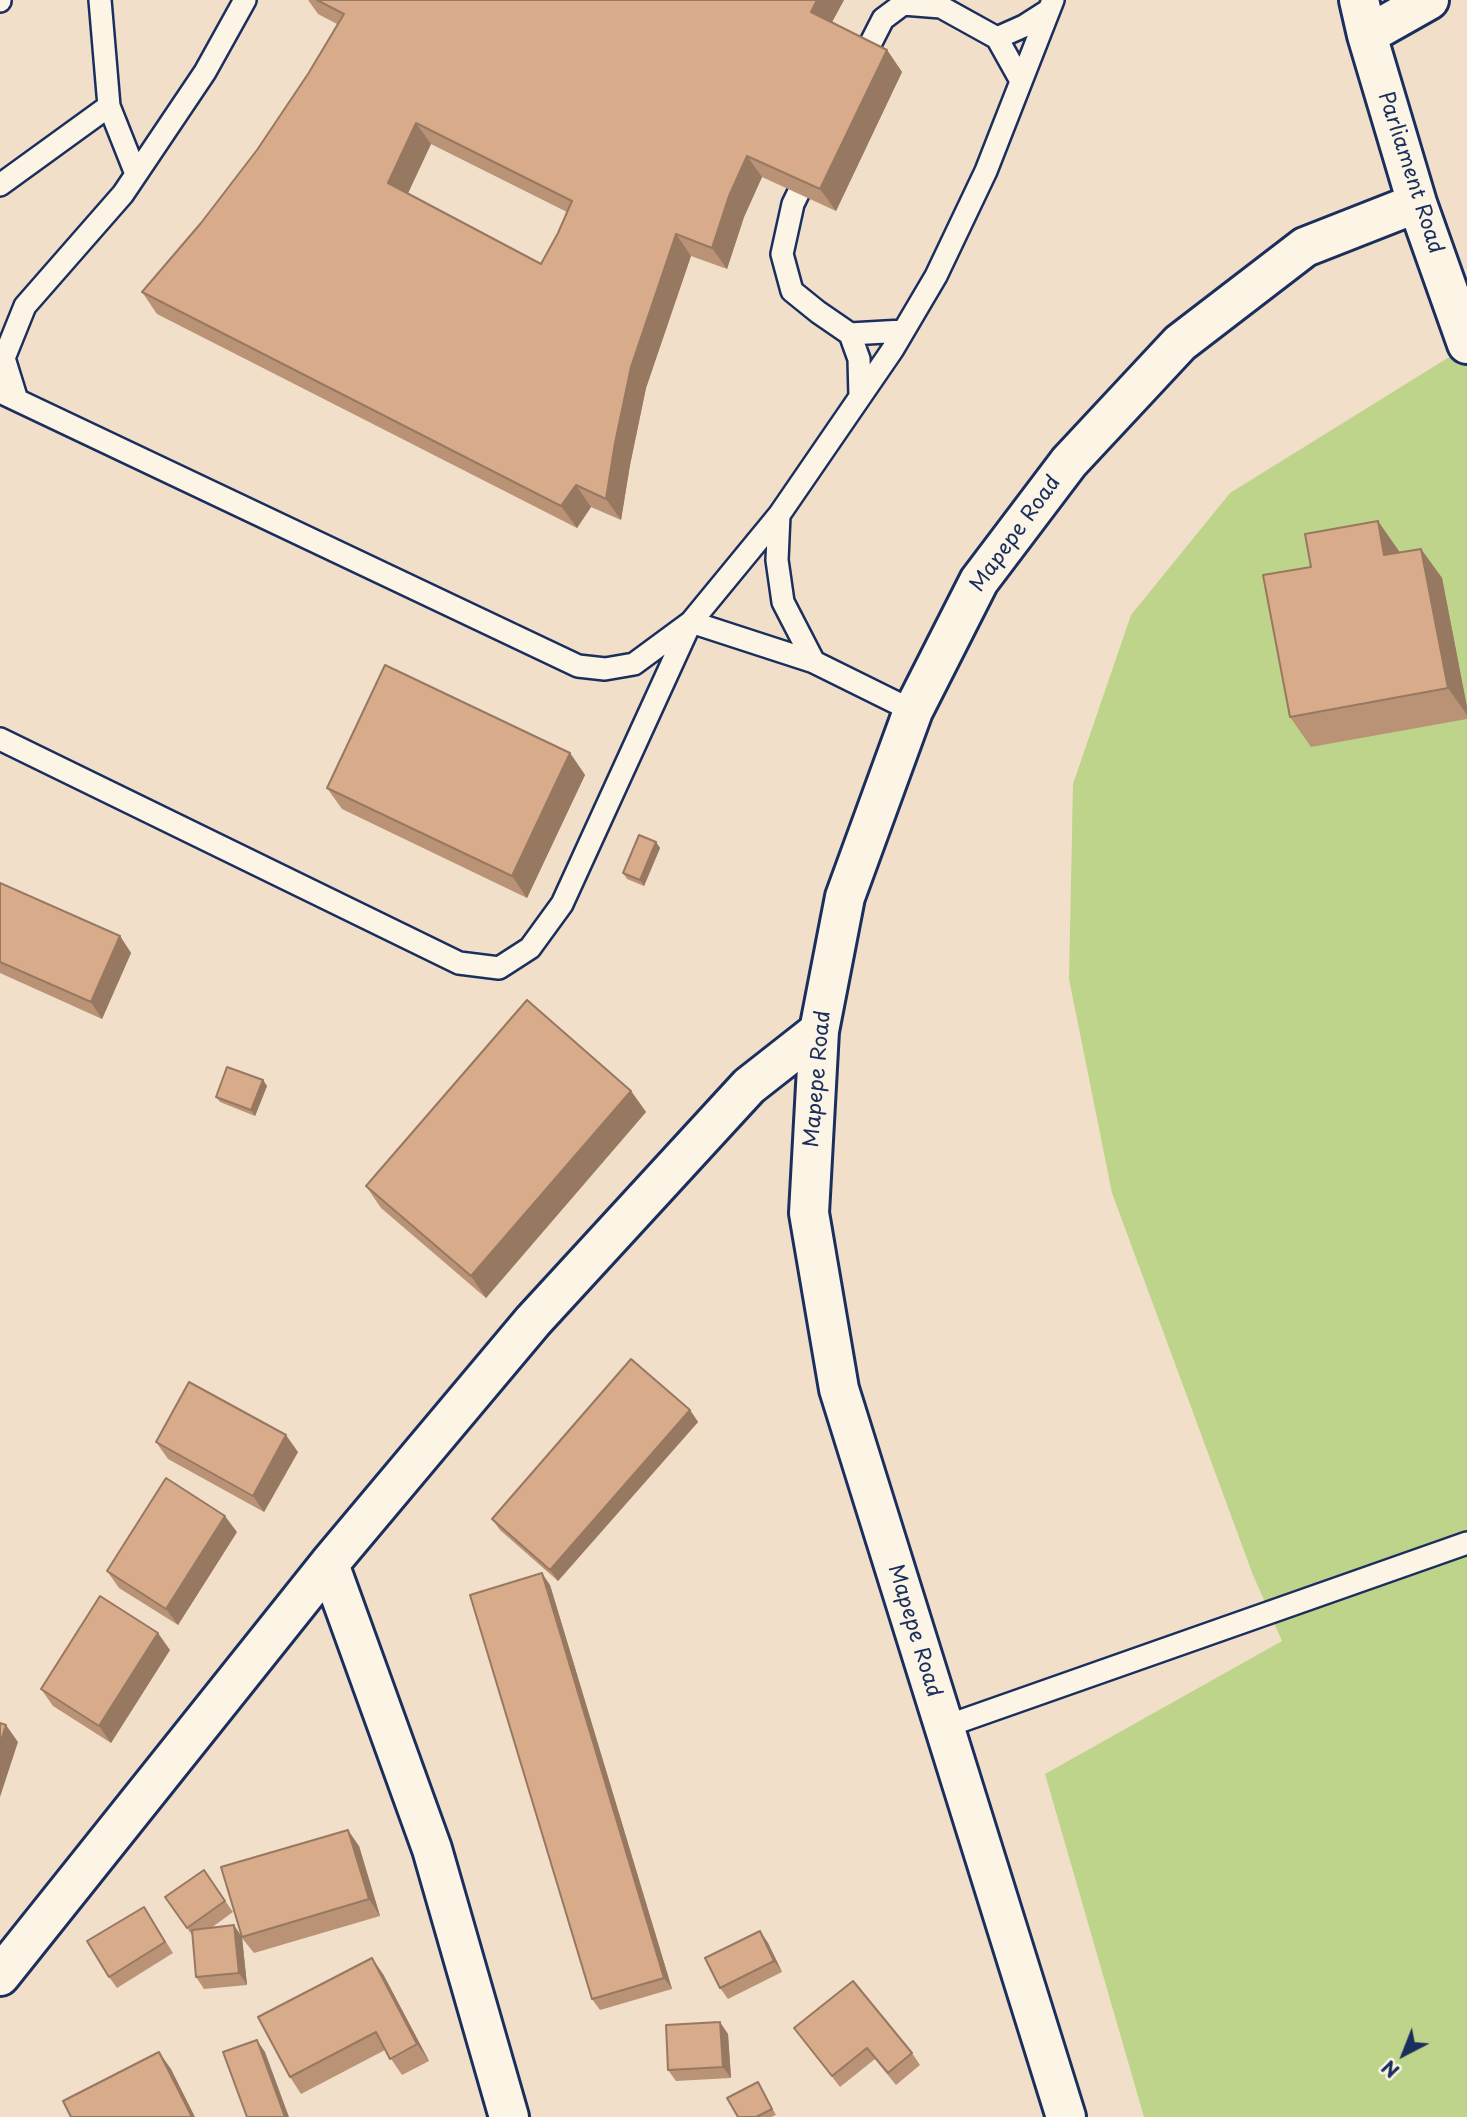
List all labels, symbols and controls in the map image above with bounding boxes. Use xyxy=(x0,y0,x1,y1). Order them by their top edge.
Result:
street label: Parliament Road xyxy=(1372,89,1448,257)
street label: Mapepe Road xyxy=(965,471,1067,597)
street label: Mapepe Road xyxy=(799,1009,837,1149)
street label: Mapepe Road xyxy=(882,1562,946,1700)
north arrow xyxy=(1369,2019,1439,2089)
text: N xyxy=(1375,2054,1405,2085)

